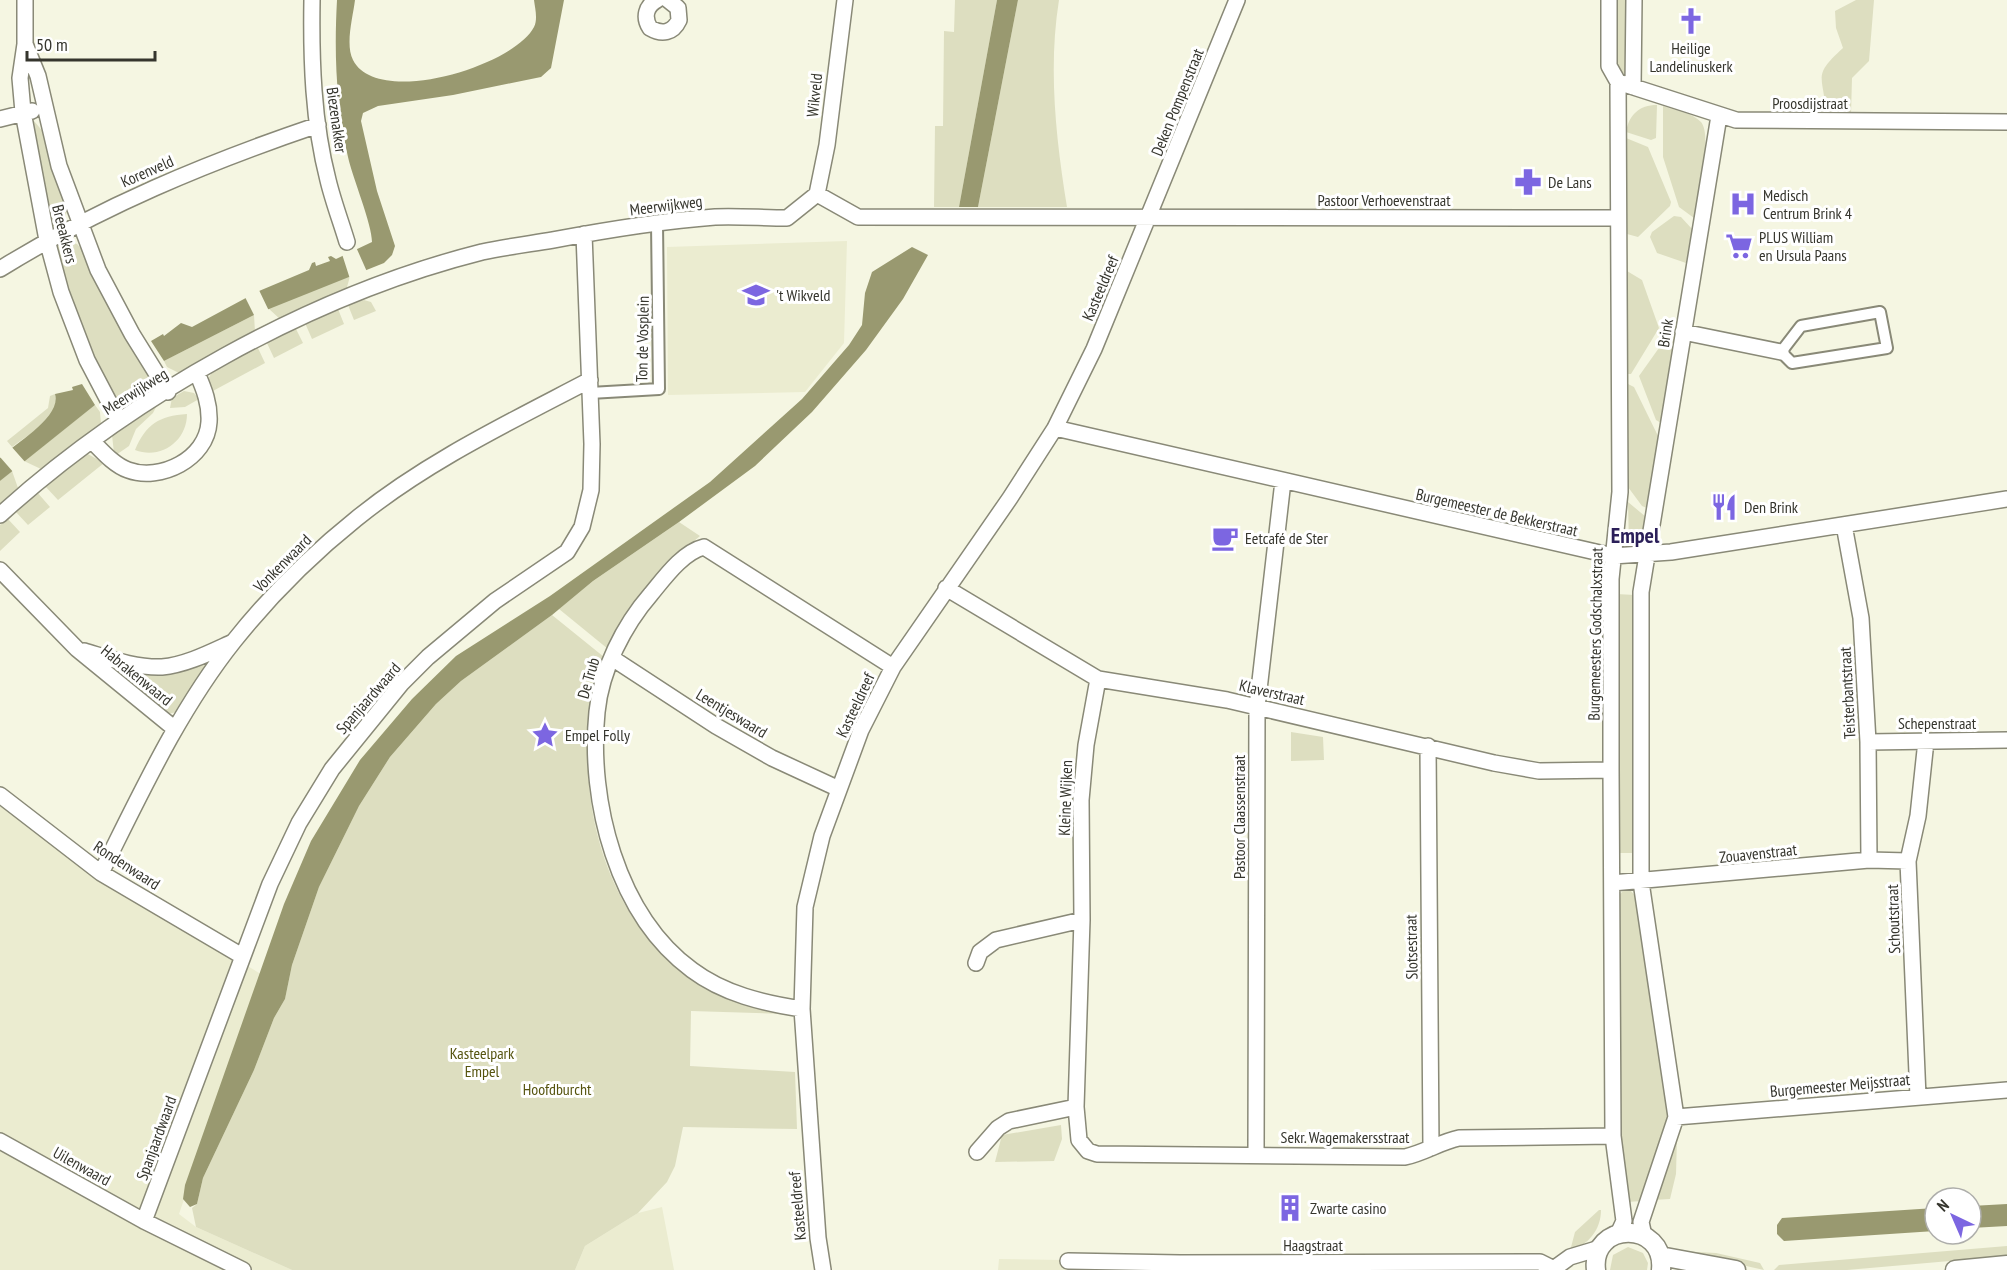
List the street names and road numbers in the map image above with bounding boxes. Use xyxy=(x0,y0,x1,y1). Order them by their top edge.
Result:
street label: Deken Pompenstraat xyxy=(1146,45,1208,159)
street label: Wikveld xyxy=(802,72,826,118)
street label: Biezenakker xyxy=(322,86,352,155)
street label: Proosdijstraat xyxy=(1772,93,1848,113)
street label: Korenveld xyxy=(118,151,177,191)
street label: Pastoor Verhoevenstraat xyxy=(1317,190,1451,210)
street label: Meerwijkweg xyxy=(629,191,703,219)
street label: Breeakkers xyxy=(48,202,82,266)
street label: Kasteeldreef xyxy=(1077,252,1123,324)
street label: Ton de Vosplein xyxy=(631,296,653,382)
street label: Brink xyxy=(1653,317,1677,349)
street label: Meerwijkweg xyxy=(99,363,171,419)
street label: Burgemeester de Bekkerstraat xyxy=(1414,484,1581,541)
street label: Vonkenwaard xyxy=(248,530,315,597)
street label: Burgemeesters Godschalxstraat xyxy=(1583,547,1607,721)
street label: Habrakenwaard xyxy=(97,640,177,710)
street label: Teisterbantstraat xyxy=(1835,646,1859,740)
street label: De Trub xyxy=(573,655,603,701)
street label: Spanjaardwaard xyxy=(331,658,405,738)
street label: Kasteeldreef xyxy=(831,669,879,740)
street label: Klaverstraat xyxy=(1237,675,1307,709)
street label: Leentjeswaard xyxy=(693,684,771,742)
street label: Schepenstraat xyxy=(1898,713,1977,733)
street label: Pastoor Claassenstraat xyxy=(1229,754,1249,879)
street label: Kleine Wijken xyxy=(1054,760,1076,836)
street label: Rondenwaard xyxy=(90,836,164,894)
street label: Zouavenstraat xyxy=(1718,839,1798,867)
street label: Schoutstraat xyxy=(1882,883,1904,954)
street label: Slotsestraat xyxy=(1400,914,1422,980)
street label: Burgemeester Meijsstraat xyxy=(1769,1069,1911,1101)
street label: Spanjaardwaard xyxy=(131,1093,181,1183)
street label: Sekr. Wagemakersstraat xyxy=(1281,1127,1410,1147)
street label: Uilenwaard xyxy=(50,1142,114,1190)
street label: Kasteeldreef xyxy=(784,1170,810,1241)
street label: Haagstraat xyxy=(1283,1235,1343,1255)

